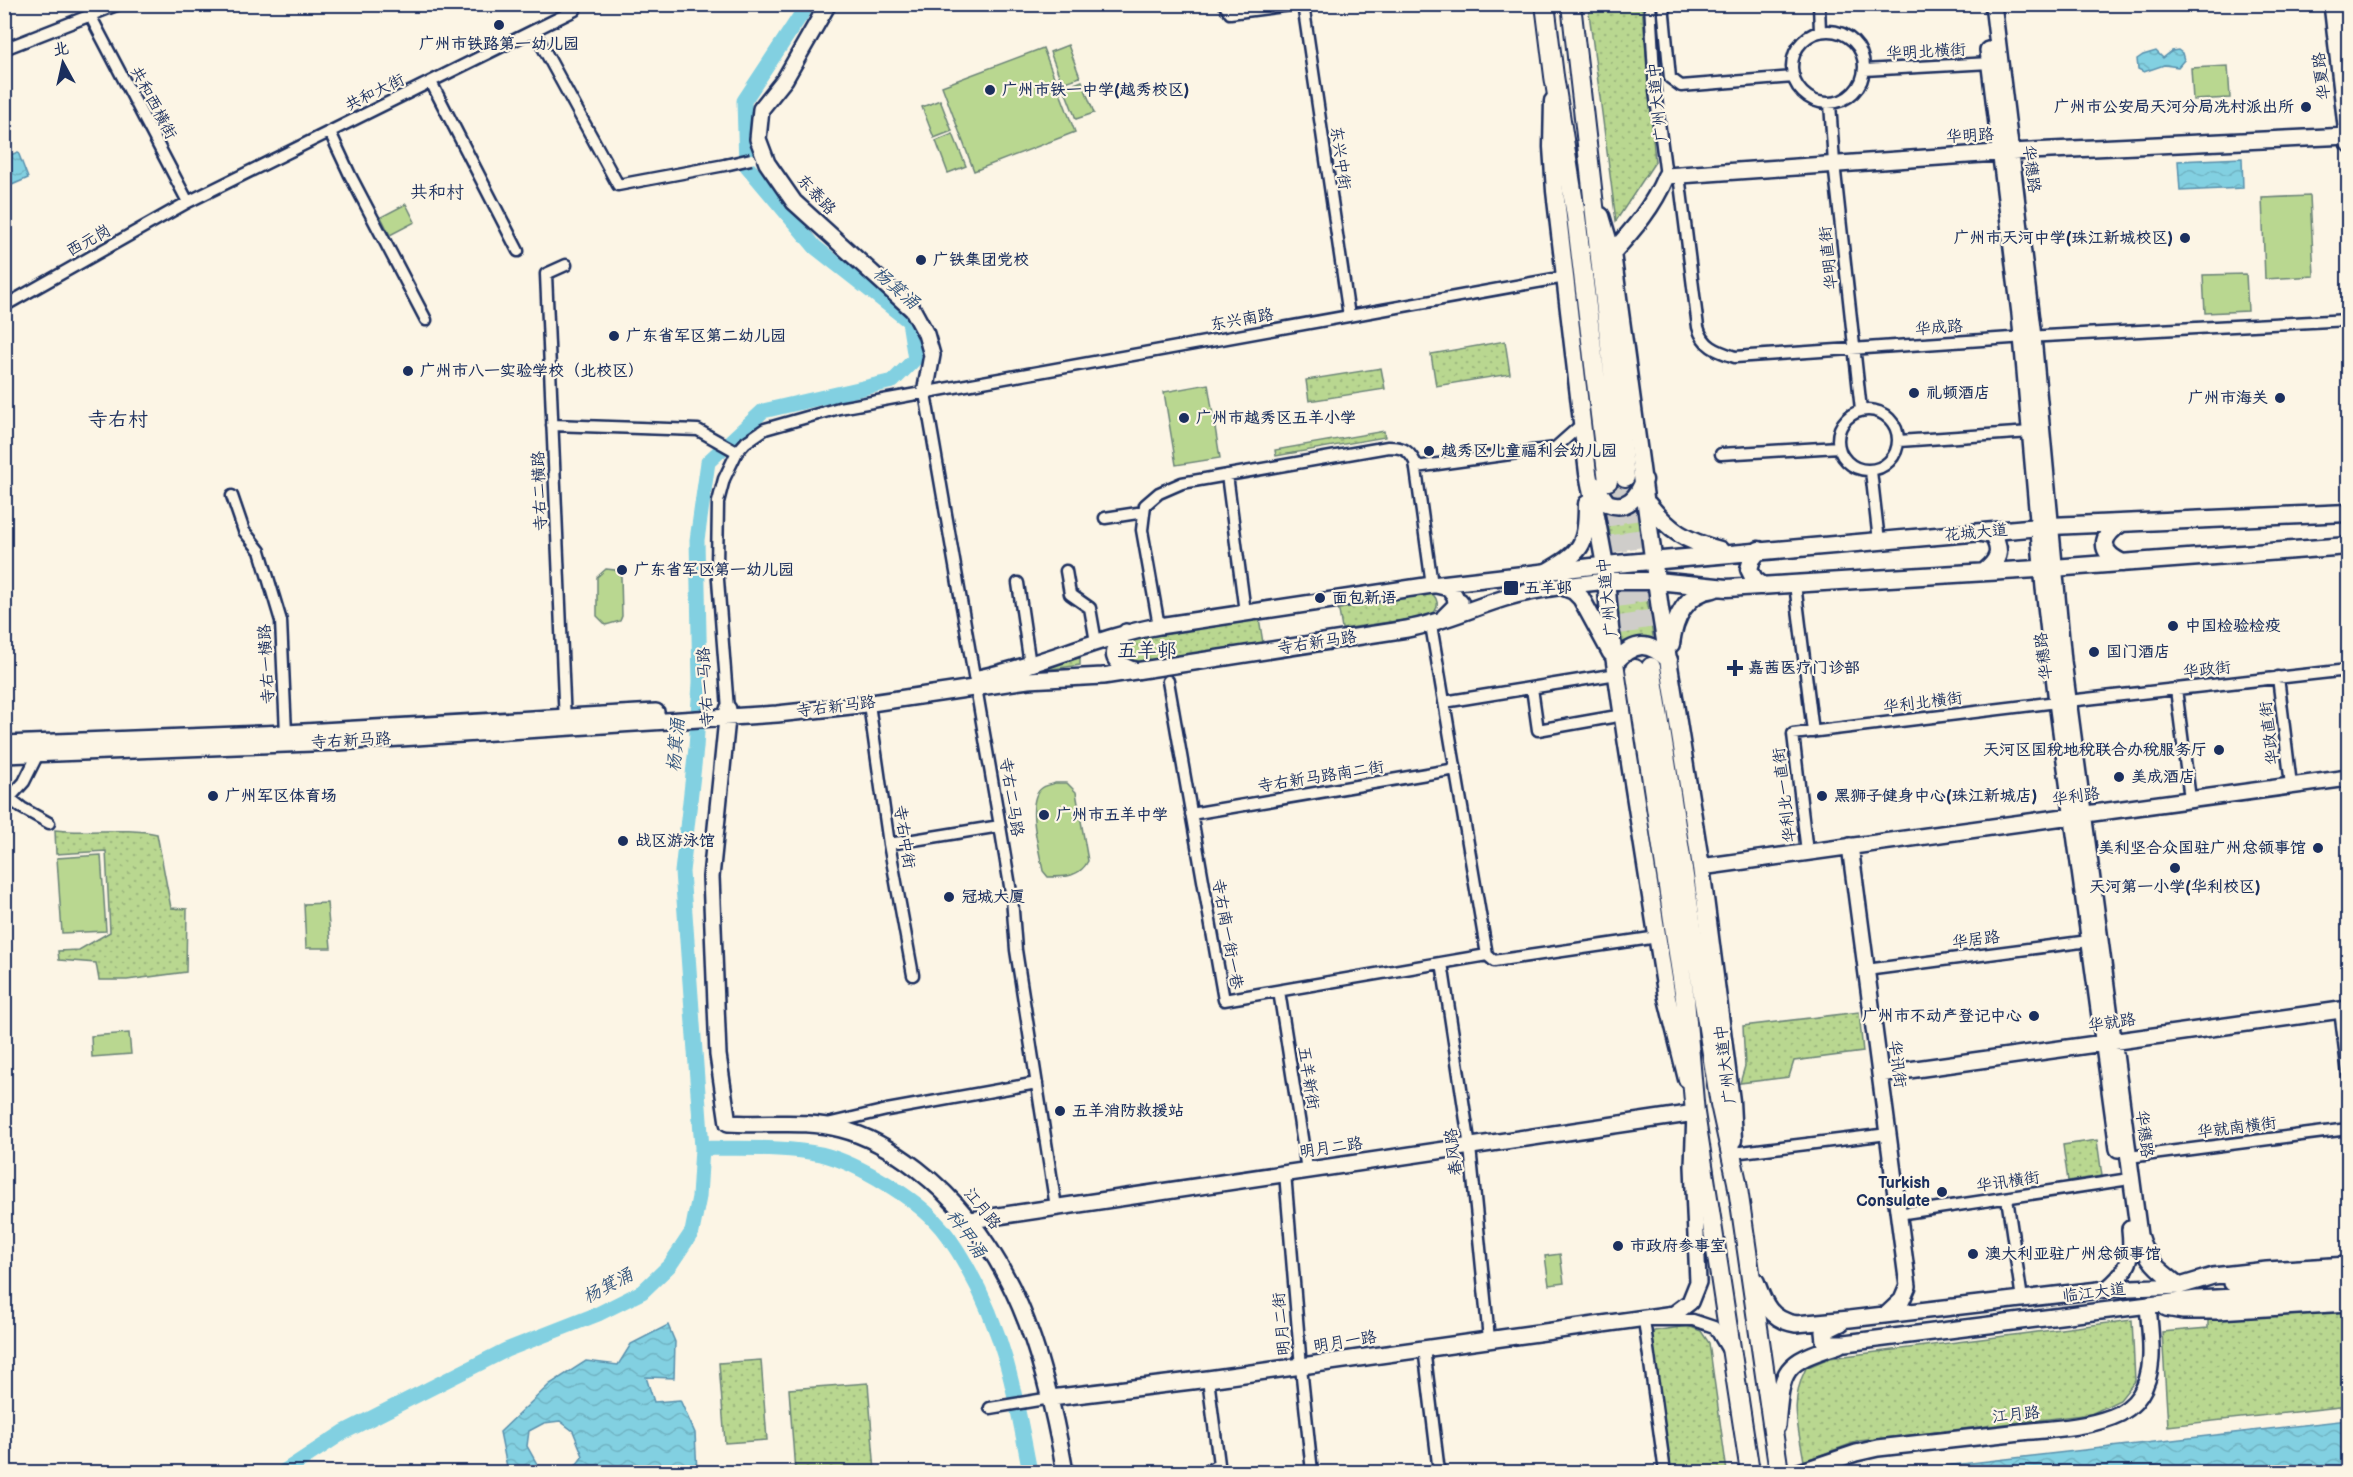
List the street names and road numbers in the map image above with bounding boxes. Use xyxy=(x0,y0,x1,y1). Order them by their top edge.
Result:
street label: 华明北橫街 xyxy=(1886,40,1966,64)
street label: 华夏路 xyxy=(2310,51,2334,101)
street label: 广州大道中 xyxy=(1644,61,1672,143)
street label: 共和西横街 xyxy=(126,63,180,143)
street label: 共和大街 xyxy=(342,70,408,116)
street label: 东兴中街 xyxy=(1326,125,1354,191)
street label: 华明路 xyxy=(1946,125,1994,147)
street label: 华穗路 xyxy=(2019,144,2043,194)
street label: 东泰路 xyxy=(793,171,839,219)
street label: 西元岗 xyxy=(63,221,115,261)
street label: 华明直街 xyxy=(1816,225,1842,291)
street label: 东兴南路 xyxy=(1209,305,1275,335)
street label: 华成路 xyxy=(1914,317,1964,339)
street label: 寺右二横路 xyxy=(529,451,551,531)
street label: 花城大道 xyxy=(1943,521,2009,545)
street label: 广州大道中 xyxy=(1594,556,1622,638)
street label: 寺右一横路 xyxy=(255,624,279,704)
street label: 寺右新马路 xyxy=(1276,627,1358,659)
street label: 华穗路 xyxy=(2032,631,2056,681)
street label: 寺右一马路 xyxy=(694,647,718,727)
street label: 华政街 xyxy=(2182,658,2232,682)
street label: 华利北横街 xyxy=(1882,689,1964,717)
street label: 寺右新马路 xyxy=(795,693,877,721)
street label: 华政直街 xyxy=(2257,700,2283,766)
street label: 寺右新马路 xyxy=(311,729,391,753)
street label: 华利北一直街 xyxy=(1770,746,1800,844)
street label: 寺右二马路 xyxy=(995,756,1027,838)
street label: 寺右新马路南二街 xyxy=(1256,758,1386,796)
street label: 华利路 xyxy=(2051,784,2101,810)
street label: 寺右中街 xyxy=(890,804,918,870)
street label: 寺右南一街一巷 xyxy=(1208,877,1246,991)
street label: 华居路 xyxy=(1951,928,2001,952)
street label: 华就路 xyxy=(2087,1010,2137,1036)
street label: 广州大道中 xyxy=(1712,1023,1740,1105)
street label: 华讯街 xyxy=(1885,1039,1909,1089)
street label: 五羊新街 xyxy=(1294,1045,1322,1111)
street label: 华穗路 xyxy=(2132,1109,2156,1159)
street label: 华就南横街 xyxy=(2196,1114,2278,1142)
street label: 春风路 xyxy=(1442,1127,1466,1177)
street label: 明月二路 xyxy=(1298,1134,1364,1162)
street label: 华讯横街 xyxy=(1975,1168,2041,1196)
street label: 江月路 xyxy=(960,1184,1004,1234)
street label: 临江大道 xyxy=(2061,1280,2127,1306)
street label: 明月二街 xyxy=(1270,1291,1294,1357)
street label: 明月一路 xyxy=(1312,1328,1378,1356)
street label: 江月路 xyxy=(1991,1403,2041,1427)

